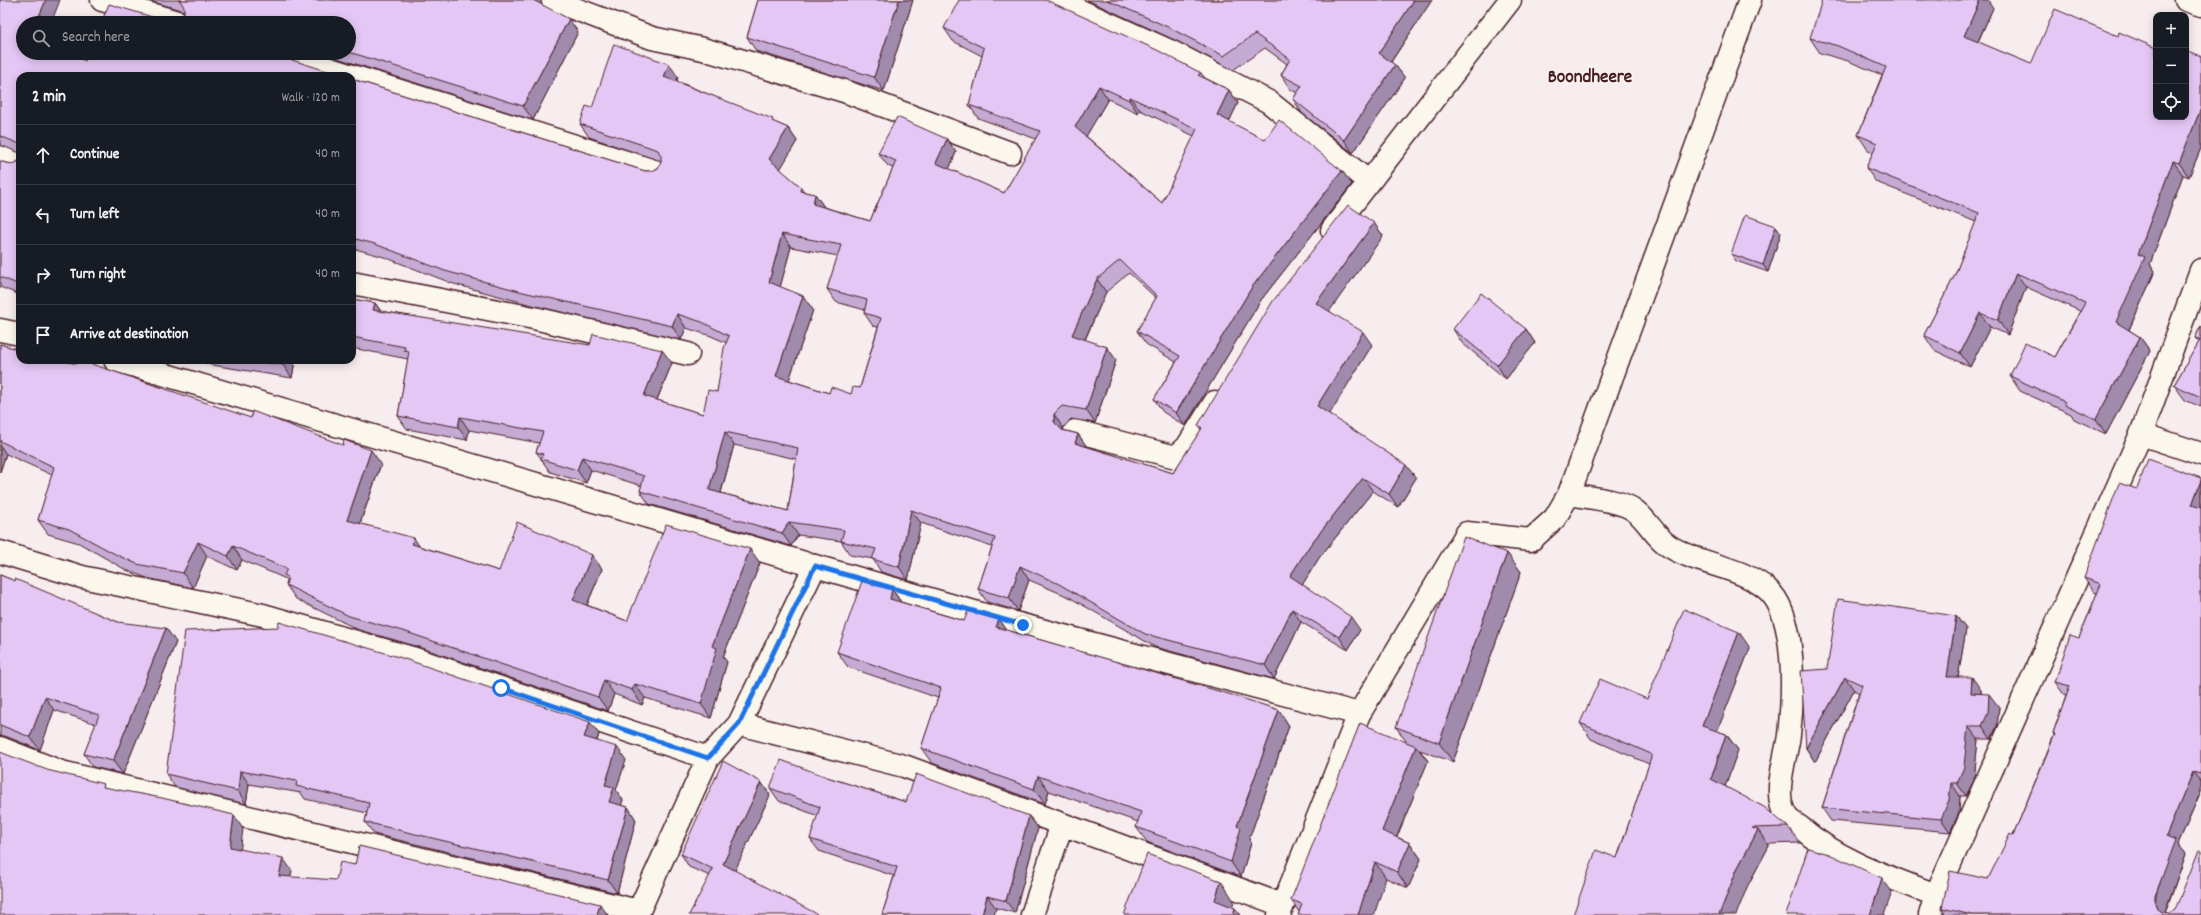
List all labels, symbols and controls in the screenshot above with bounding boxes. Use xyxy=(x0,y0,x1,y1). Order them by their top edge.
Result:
map controls xyxy=(2153,12,2189,120)
button: + xyxy=(2153,12,2189,48)
search box xyxy=(16,16,356,60)
icon: search xyxy=(30,27,52,49)
text: Search here xyxy=(62,27,130,49)
button: − xyxy=(2153,48,2189,84)
district label: Boondheere xyxy=(1548,65,1632,92)
button: locate xyxy=(2153,84,2189,120)
text: 2 min xyxy=(32,86,66,110)
text: Walk · 120 m xyxy=(282,89,340,108)
icon: ahead xyxy=(32,144,54,166)
text: Continue xyxy=(70,144,119,166)
text: 40 m xyxy=(316,145,340,164)
icon: left xyxy=(32,204,54,226)
text: Turn left xyxy=(70,204,119,226)
text: 40 m xyxy=(316,205,340,224)
icon: right xyxy=(32,264,54,286)
text: Turn right xyxy=(70,264,126,286)
text: 40 m xyxy=(316,265,340,284)
icon: arrive xyxy=(32,324,54,346)
text: Arrive at destination xyxy=(70,324,188,346)
route end xyxy=(1014,616,1032,634)
route start xyxy=(492,679,510,697)

